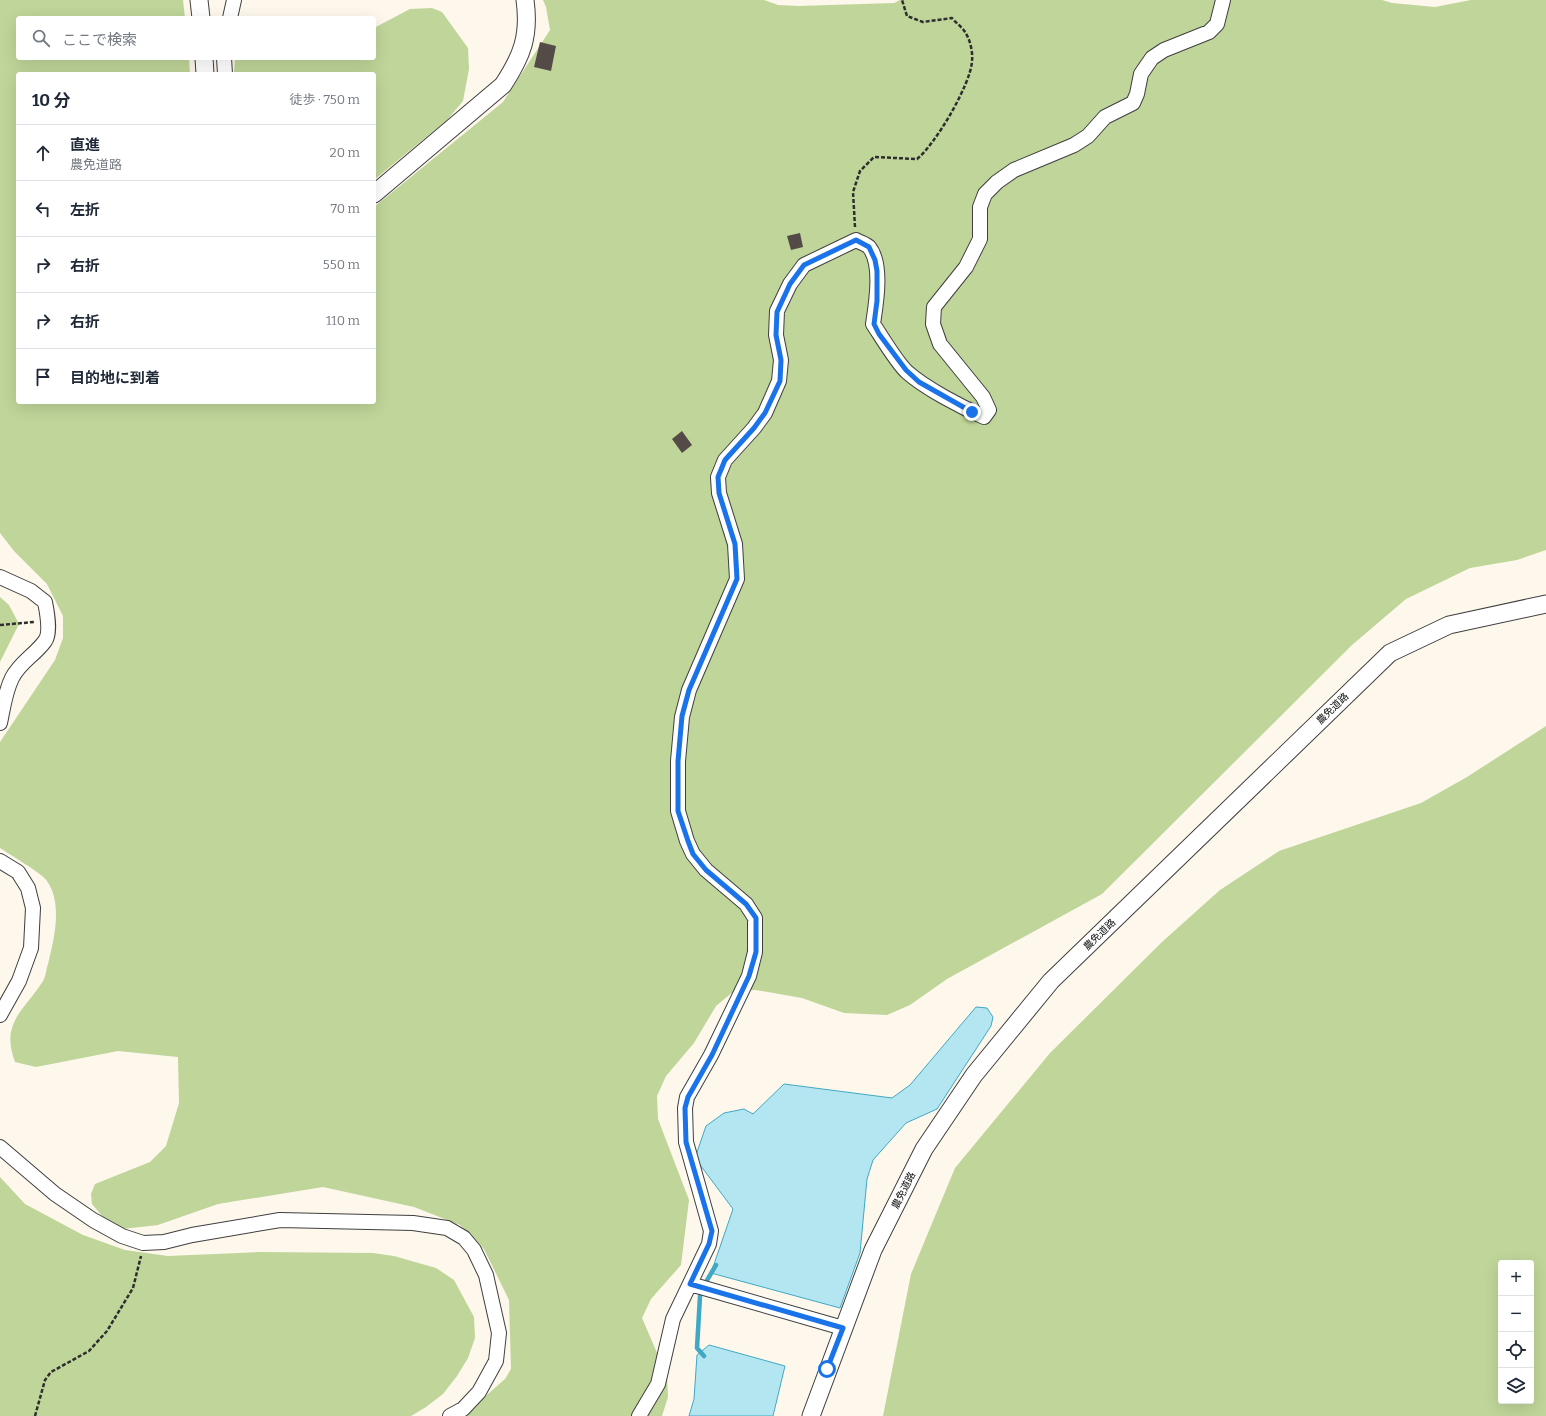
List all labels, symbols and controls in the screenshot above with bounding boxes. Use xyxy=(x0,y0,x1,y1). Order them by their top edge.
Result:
search box xyxy=(16,16,376,60)
icon: search xyxy=(30,27,52,49)
text: ここで検索 xyxy=(62,31,137,49)
text: 10 分 xyxy=(32,90,70,111)
text: 徒歩 · 750 m xyxy=(289,92,360,107)
text: 直進 xyxy=(70,136,100,154)
icon: ahead xyxy=(32,142,54,164)
text: 20 m xyxy=(330,145,360,160)
text: 農免道路 xyxy=(70,157,122,172)
icon: left xyxy=(32,198,54,220)
text: 左折 xyxy=(70,201,100,219)
text: 70 m xyxy=(330,201,360,216)
icon: right xyxy=(32,254,54,276)
text: 右折 xyxy=(70,257,100,275)
text: 550 m xyxy=(323,257,360,272)
icon: right xyxy=(32,310,54,332)
text: 右折 xyxy=(70,313,100,331)
text: 110 m xyxy=(326,313,360,328)
icon: arrive xyxy=(32,366,54,388)
text: 目的地に到着 xyxy=(70,369,160,387)
route end xyxy=(963,403,981,421)
street label: 農免道路 xyxy=(1314,691,1351,727)
street label: 農免道路 xyxy=(1081,917,1118,953)
street label: 農免道路 xyxy=(889,1170,918,1211)
map controls xyxy=(1498,1260,1534,1404)
button: + xyxy=(1498,1260,1534,1296)
button: − xyxy=(1498,1296,1534,1332)
button: locate xyxy=(1498,1332,1534,1368)
route start xyxy=(818,1360,836,1378)
button: layers xyxy=(1498,1368,1534,1404)

